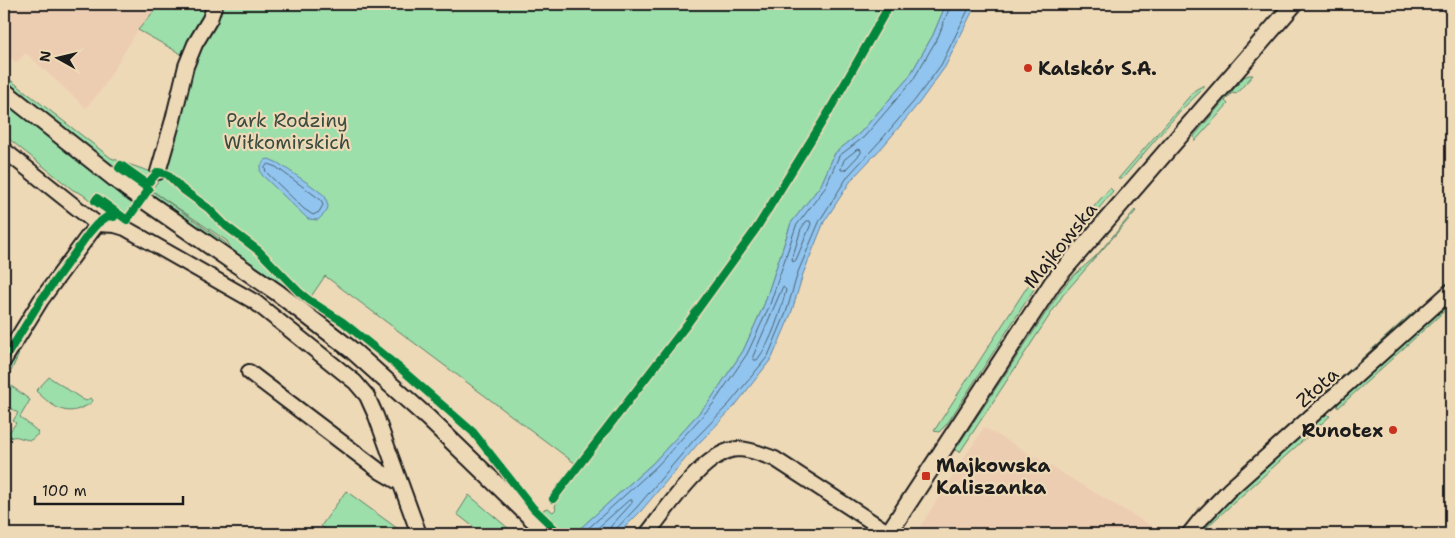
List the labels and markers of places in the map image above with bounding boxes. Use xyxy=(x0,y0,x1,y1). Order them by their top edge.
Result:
place label: Kalskór S.A. xyxy=(1038,56,1157,81)
marker: Kalskór S.A. xyxy=(1022,62,1034,74)
place label: Runotex xyxy=(1302,418,1383,443)
marker: Runotex xyxy=(1387,424,1399,436)
place label: Majkowska Kaliszanka xyxy=(936,453,1051,500)
marker: Majkowska Kaliszanka xyxy=(920,470,932,482)

